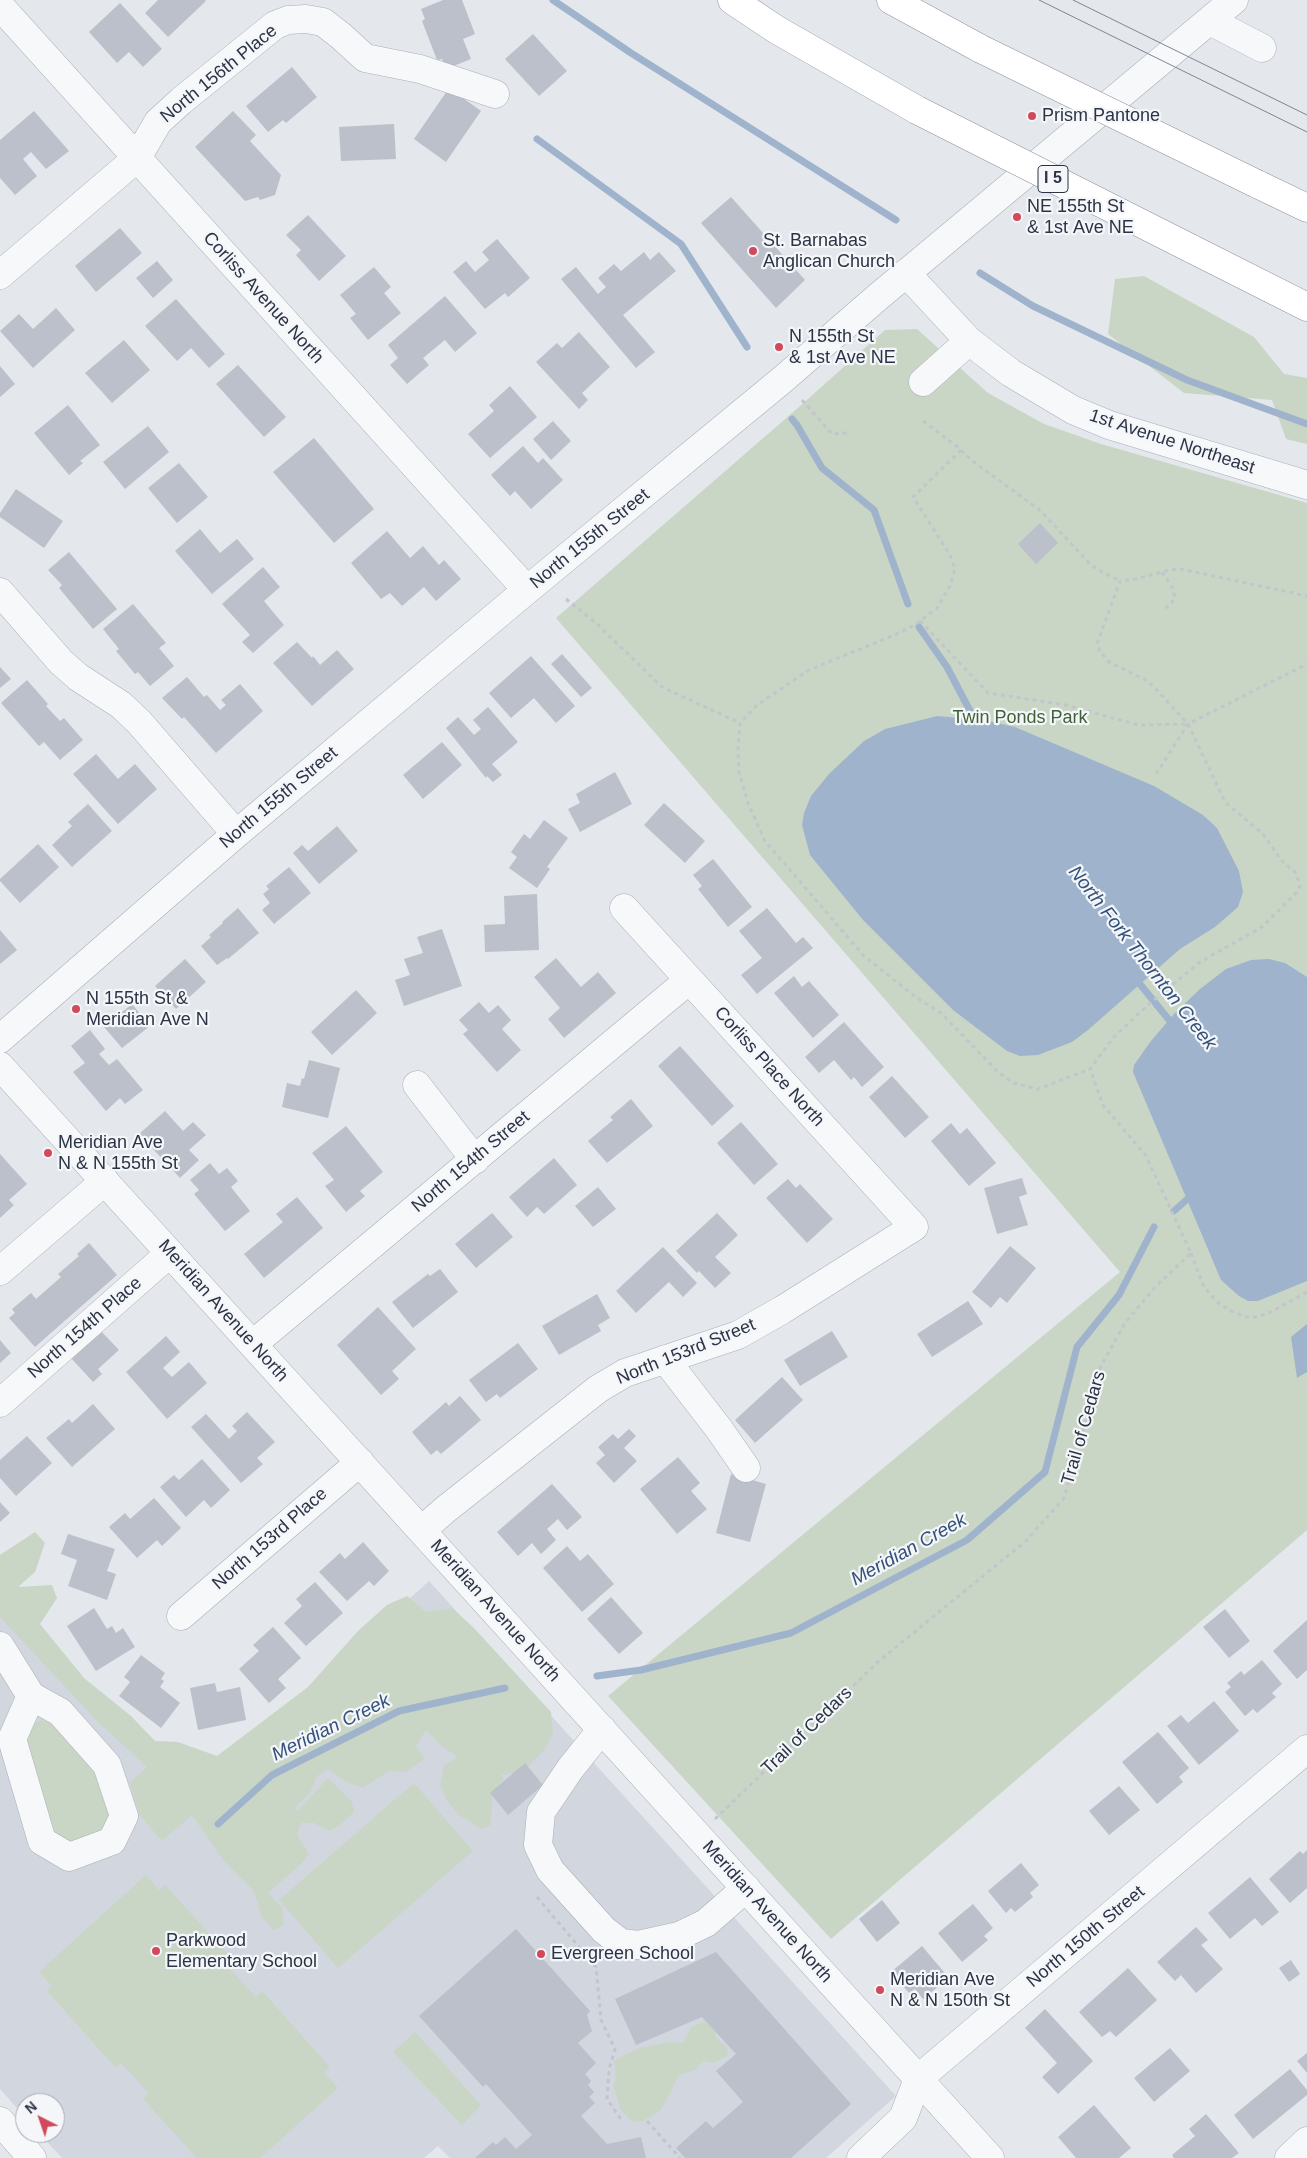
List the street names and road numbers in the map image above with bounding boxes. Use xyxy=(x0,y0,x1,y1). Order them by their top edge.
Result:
street label: North 156th Place xyxy=(156,20,282,128)
road number: I 5 xyxy=(1038,165,1068,192)
street label: Corliss Avenue North xyxy=(198,228,328,368)
street label: 1st Avenue Northeast xyxy=(1087,405,1257,479)
street label: North 155th Street xyxy=(526,484,654,594)
street label: North 155th Street xyxy=(216,742,342,854)
street label: Corliss Place North xyxy=(709,1003,829,1131)
street label: North 154th Street xyxy=(408,1106,534,1218)
street label: Meridian Avenue North xyxy=(153,1235,293,1387)
street label: North 154th Place xyxy=(24,1273,146,1383)
street label: North 153rd Street xyxy=(613,1314,759,1390)
street label: Trail of Cedars xyxy=(1057,1369,1111,1487)
street label: North 153rd Place xyxy=(208,1483,332,1595)
street label: Meridian Avenue North xyxy=(425,1535,565,1687)
street label: Trail of Cedars xyxy=(757,1682,857,1780)
street label: Meridian Avenue North xyxy=(697,1836,837,1988)
street label: North 150th Street xyxy=(1023,1881,1149,1993)

